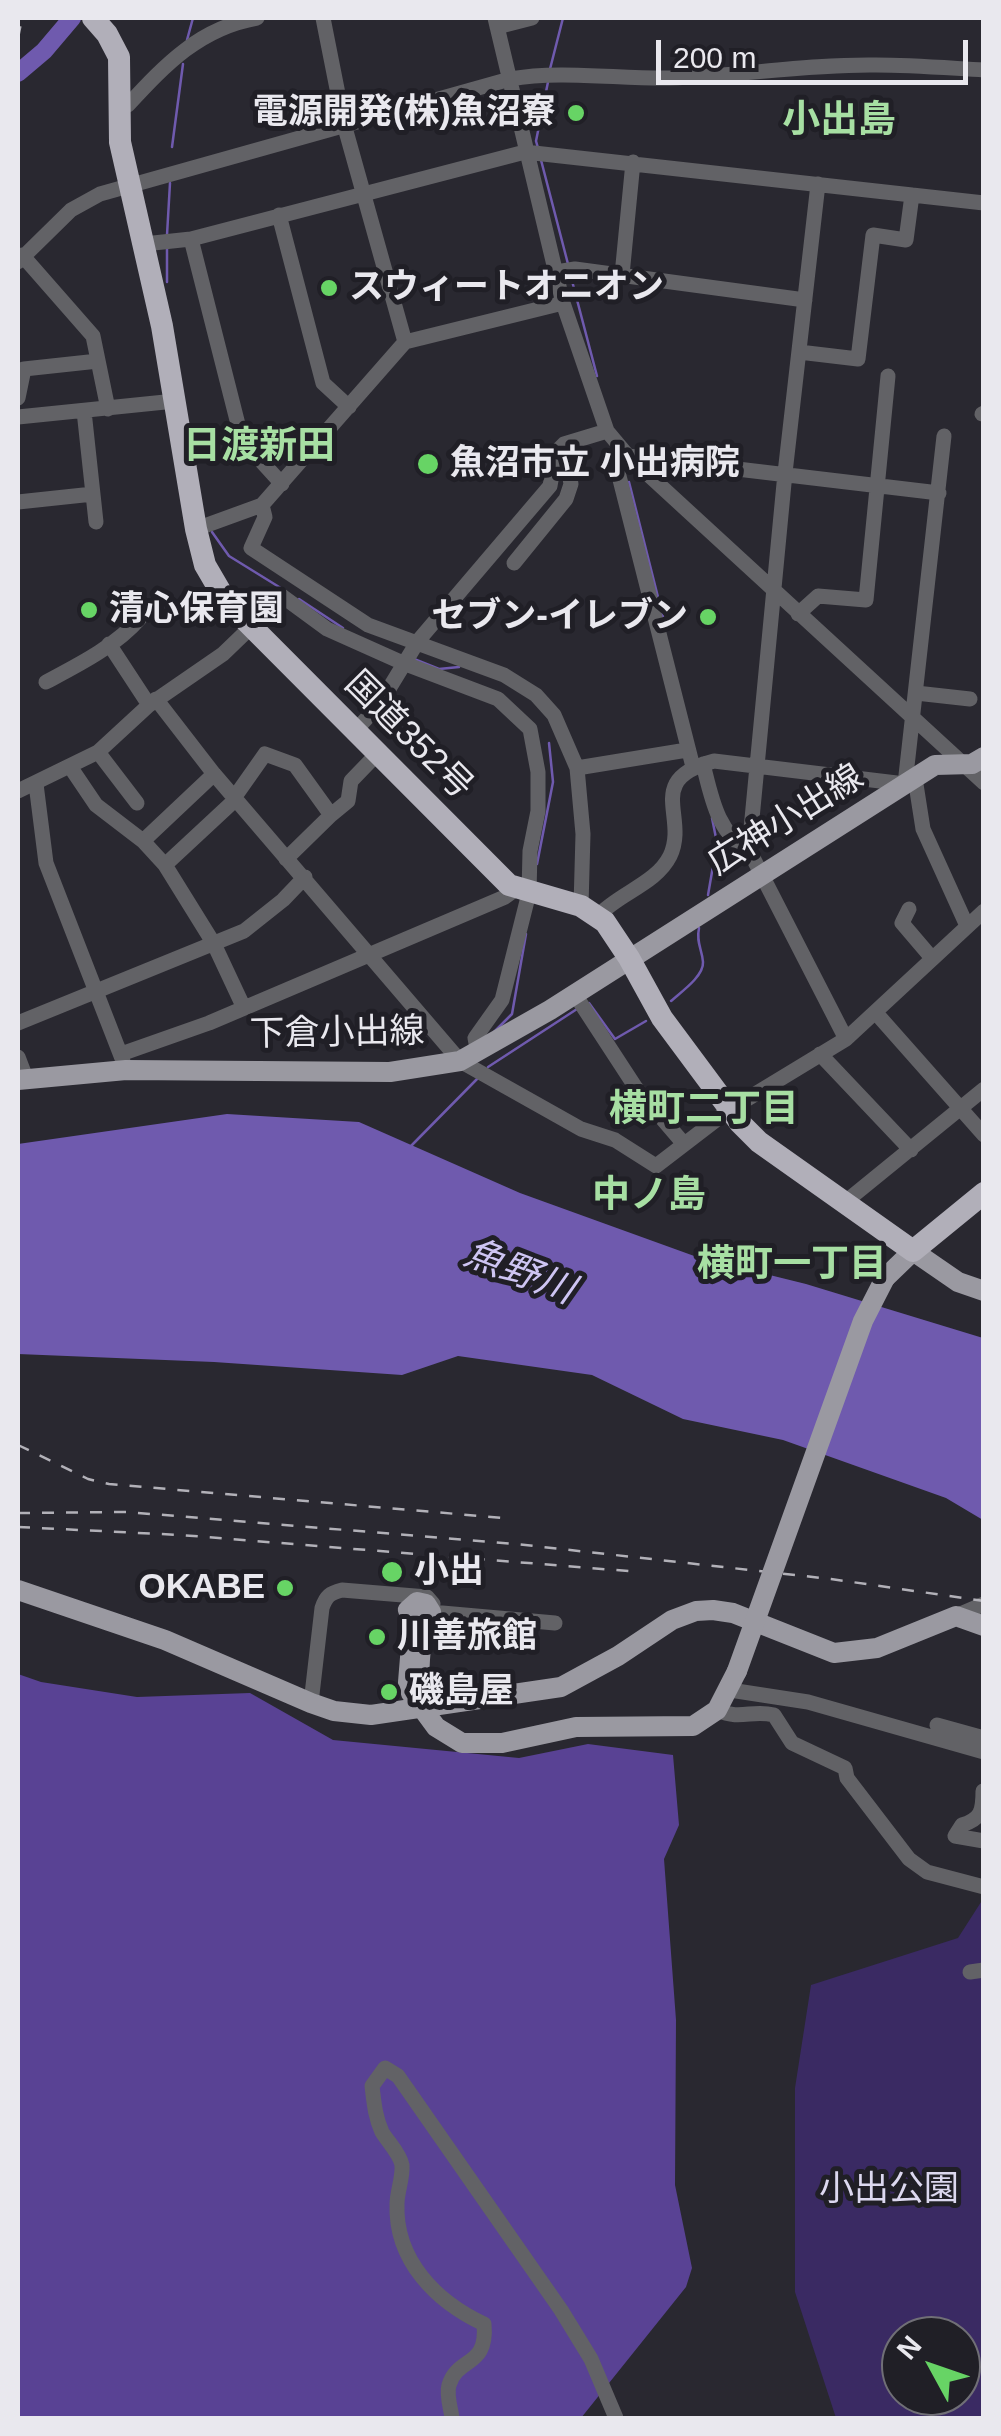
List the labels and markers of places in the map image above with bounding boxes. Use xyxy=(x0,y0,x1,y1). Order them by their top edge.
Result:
place label: 電源開発(株)魚沼寮 xyxy=(253,92,556,134)
marker: 電源開発(株)魚沼寮 xyxy=(565,102,587,124)
place label: スウィートオニオン xyxy=(349,267,664,309)
marker: スウィートオニオン xyxy=(318,277,340,299)
place label: 魚沼市立 小出病院 xyxy=(450,443,740,485)
marker: 魚沼市立 小出病院 xyxy=(415,451,441,477)
place label: 清心保育園 xyxy=(109,589,284,631)
place label: セブン-イレブン xyxy=(431,596,688,638)
marker: 清心保育園 xyxy=(78,599,100,621)
marker: セブン-イレブン xyxy=(697,606,719,628)
place label: 小出 xyxy=(414,1551,484,1593)
marker: 小出 xyxy=(379,1559,405,1585)
place label: OKABE xyxy=(139,1567,265,1609)
marker: OKABE xyxy=(274,1577,296,1599)
place label: 川善旅館 xyxy=(397,1616,537,1658)
marker: 川善旅館 xyxy=(366,1626,388,1648)
place label: 磯島屋 xyxy=(409,1671,514,1713)
marker: 磯島屋 xyxy=(378,1681,400,1703)

